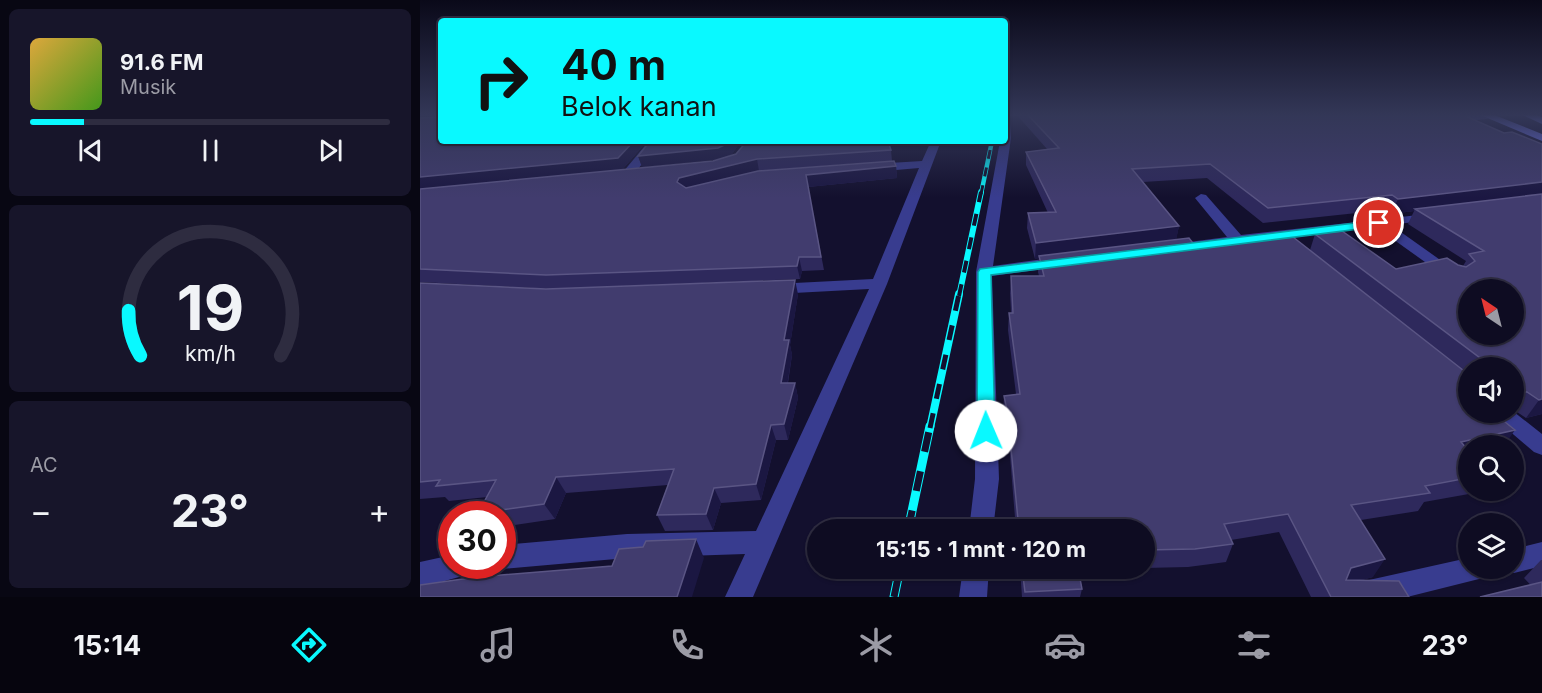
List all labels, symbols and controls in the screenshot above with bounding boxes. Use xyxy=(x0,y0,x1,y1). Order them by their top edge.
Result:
text: 40 m xyxy=(561,39,666,90)
icon: right xyxy=(462,42,540,120)
text: 91.6 FM xyxy=(120,49,203,75)
text: Musik xyxy=(120,75,176,99)
text: Belok kanan xyxy=(561,90,717,123)
icon: previous xyxy=(74,134,107,167)
icon: pause xyxy=(194,134,227,167)
icon: next xyxy=(314,134,347,167)
pin xyxy=(1353,197,1404,248)
icon: arrive xyxy=(1362,206,1395,239)
text: 19 xyxy=(176,270,244,345)
north arrow xyxy=(1458,279,1524,345)
map controls xyxy=(1458,279,1524,579)
text: km/h xyxy=(185,340,235,366)
button: sound xyxy=(1458,357,1524,423)
position arrow xyxy=(954,399,1018,463)
button: search xyxy=(1458,435,1524,501)
text: AC xyxy=(30,453,58,477)
text: 23° xyxy=(171,483,249,538)
text: − xyxy=(30,491,52,531)
text: + xyxy=(368,491,390,531)
speed limit sign: 30 xyxy=(438,501,516,579)
button: layers xyxy=(1458,513,1524,579)
text: 15:15 · 1 mnt · 120 m xyxy=(876,536,1086,562)
icon: directions xyxy=(288,624,330,666)
icon: music xyxy=(477,624,519,666)
icon: phone xyxy=(666,624,708,666)
icon: climate xyxy=(855,624,897,666)
icon: car xyxy=(1044,624,1086,666)
icon: filters xyxy=(1233,624,1275,666)
text: 15:14 xyxy=(73,629,141,662)
text: 23° xyxy=(1422,629,1469,662)

